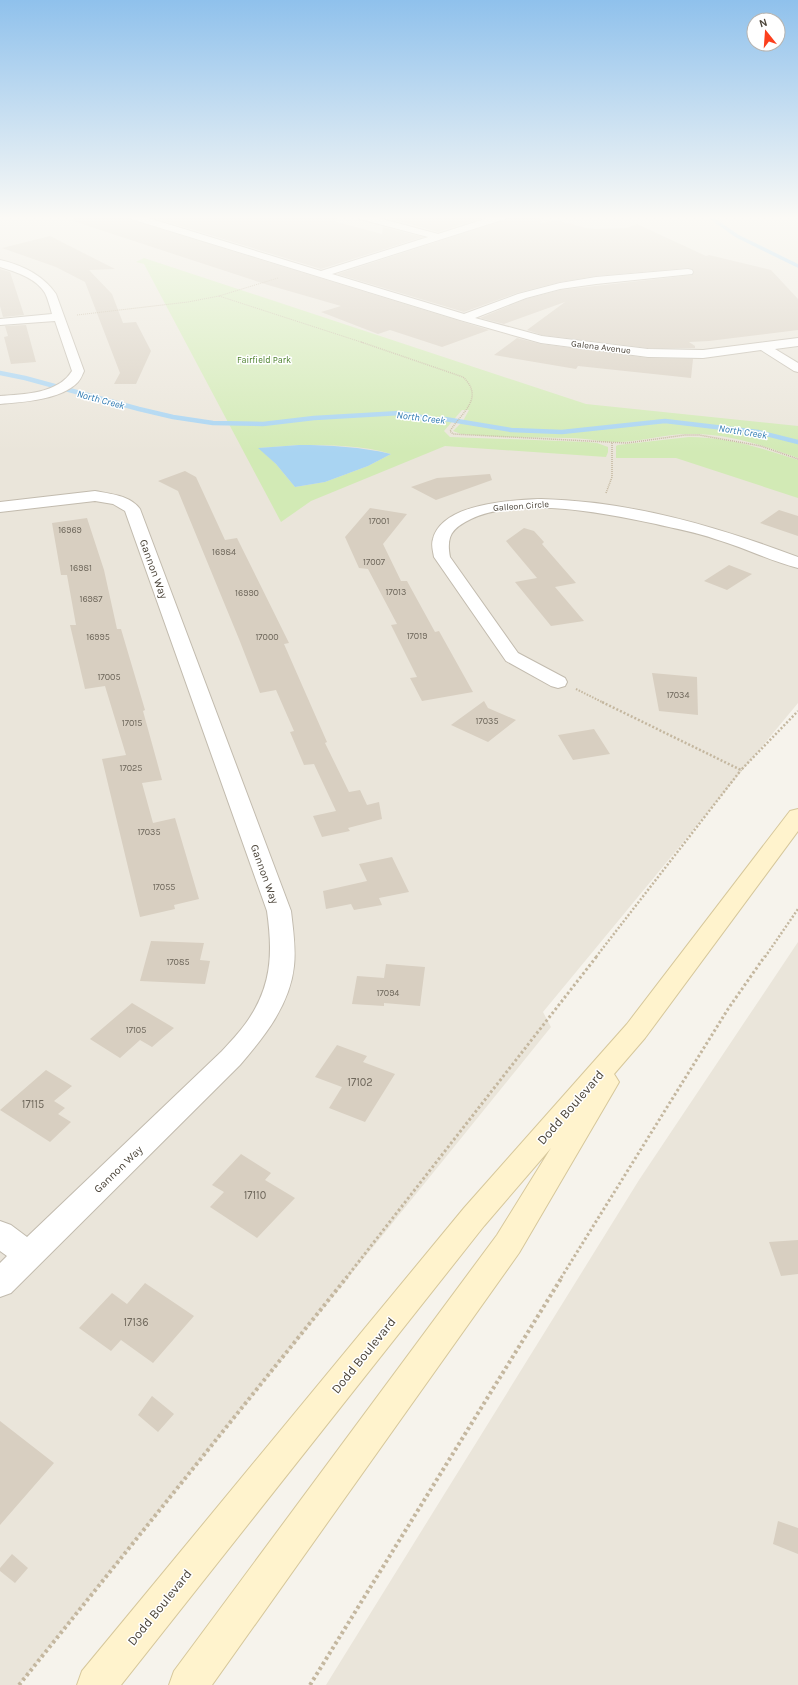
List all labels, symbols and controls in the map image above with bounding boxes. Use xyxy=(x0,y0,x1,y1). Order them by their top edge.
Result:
north arrow xyxy=(746,12,786,52)
text: N xyxy=(758,16,769,30)
street label: Galena Avenue xyxy=(571,338,632,356)
park label: Fairfield Park xyxy=(237,355,291,365)
water label: North Creek xyxy=(76,388,127,412)
water label: North Creek xyxy=(396,409,447,427)
water label: North Creek xyxy=(718,422,769,442)
street label: Galleon Circle xyxy=(493,499,550,513)
house number: 17001 xyxy=(369,516,389,526)
house number: 16969 xyxy=(58,525,82,535)
street label: Gannon Way xyxy=(137,538,170,601)
house number: 16984 xyxy=(212,547,236,557)
house number: 17007 xyxy=(363,557,386,567)
house number: 16981 xyxy=(70,563,92,573)
house number: 17013 xyxy=(386,587,406,597)
house number: 16990 xyxy=(235,588,259,598)
house number: 16987 xyxy=(79,594,103,604)
house number: 17019 xyxy=(407,631,427,641)
house number: 16995 xyxy=(86,632,110,642)
house number: 17000 xyxy=(255,632,279,642)
house number: 17005 xyxy=(98,672,120,682)
house number: 17034 xyxy=(667,690,689,700)
house number: 17035 xyxy=(476,716,498,726)
house number: 17015 xyxy=(122,718,142,728)
house number: 17025 xyxy=(120,763,142,773)
house number: 17035 xyxy=(138,827,160,837)
street label: Gannon Way xyxy=(248,843,281,906)
house number: 17055 xyxy=(153,882,175,892)
house number: 17085 xyxy=(166,957,190,967)
house number: 17094 xyxy=(377,988,399,998)
house number: 17105 xyxy=(126,1025,146,1035)
street label: Dodd Boulevard xyxy=(534,1067,607,1148)
house number: 17102 xyxy=(347,1076,373,1089)
house number: 17115 xyxy=(22,1098,44,1111)
street label: Gannon Way xyxy=(91,1143,145,1196)
house number: 17110 xyxy=(244,1189,266,1202)
street label: Dodd Boulevard xyxy=(328,1314,399,1396)
house number: 17136 xyxy=(123,1316,149,1329)
street label: Dodd Boulevard xyxy=(124,1566,195,1648)

